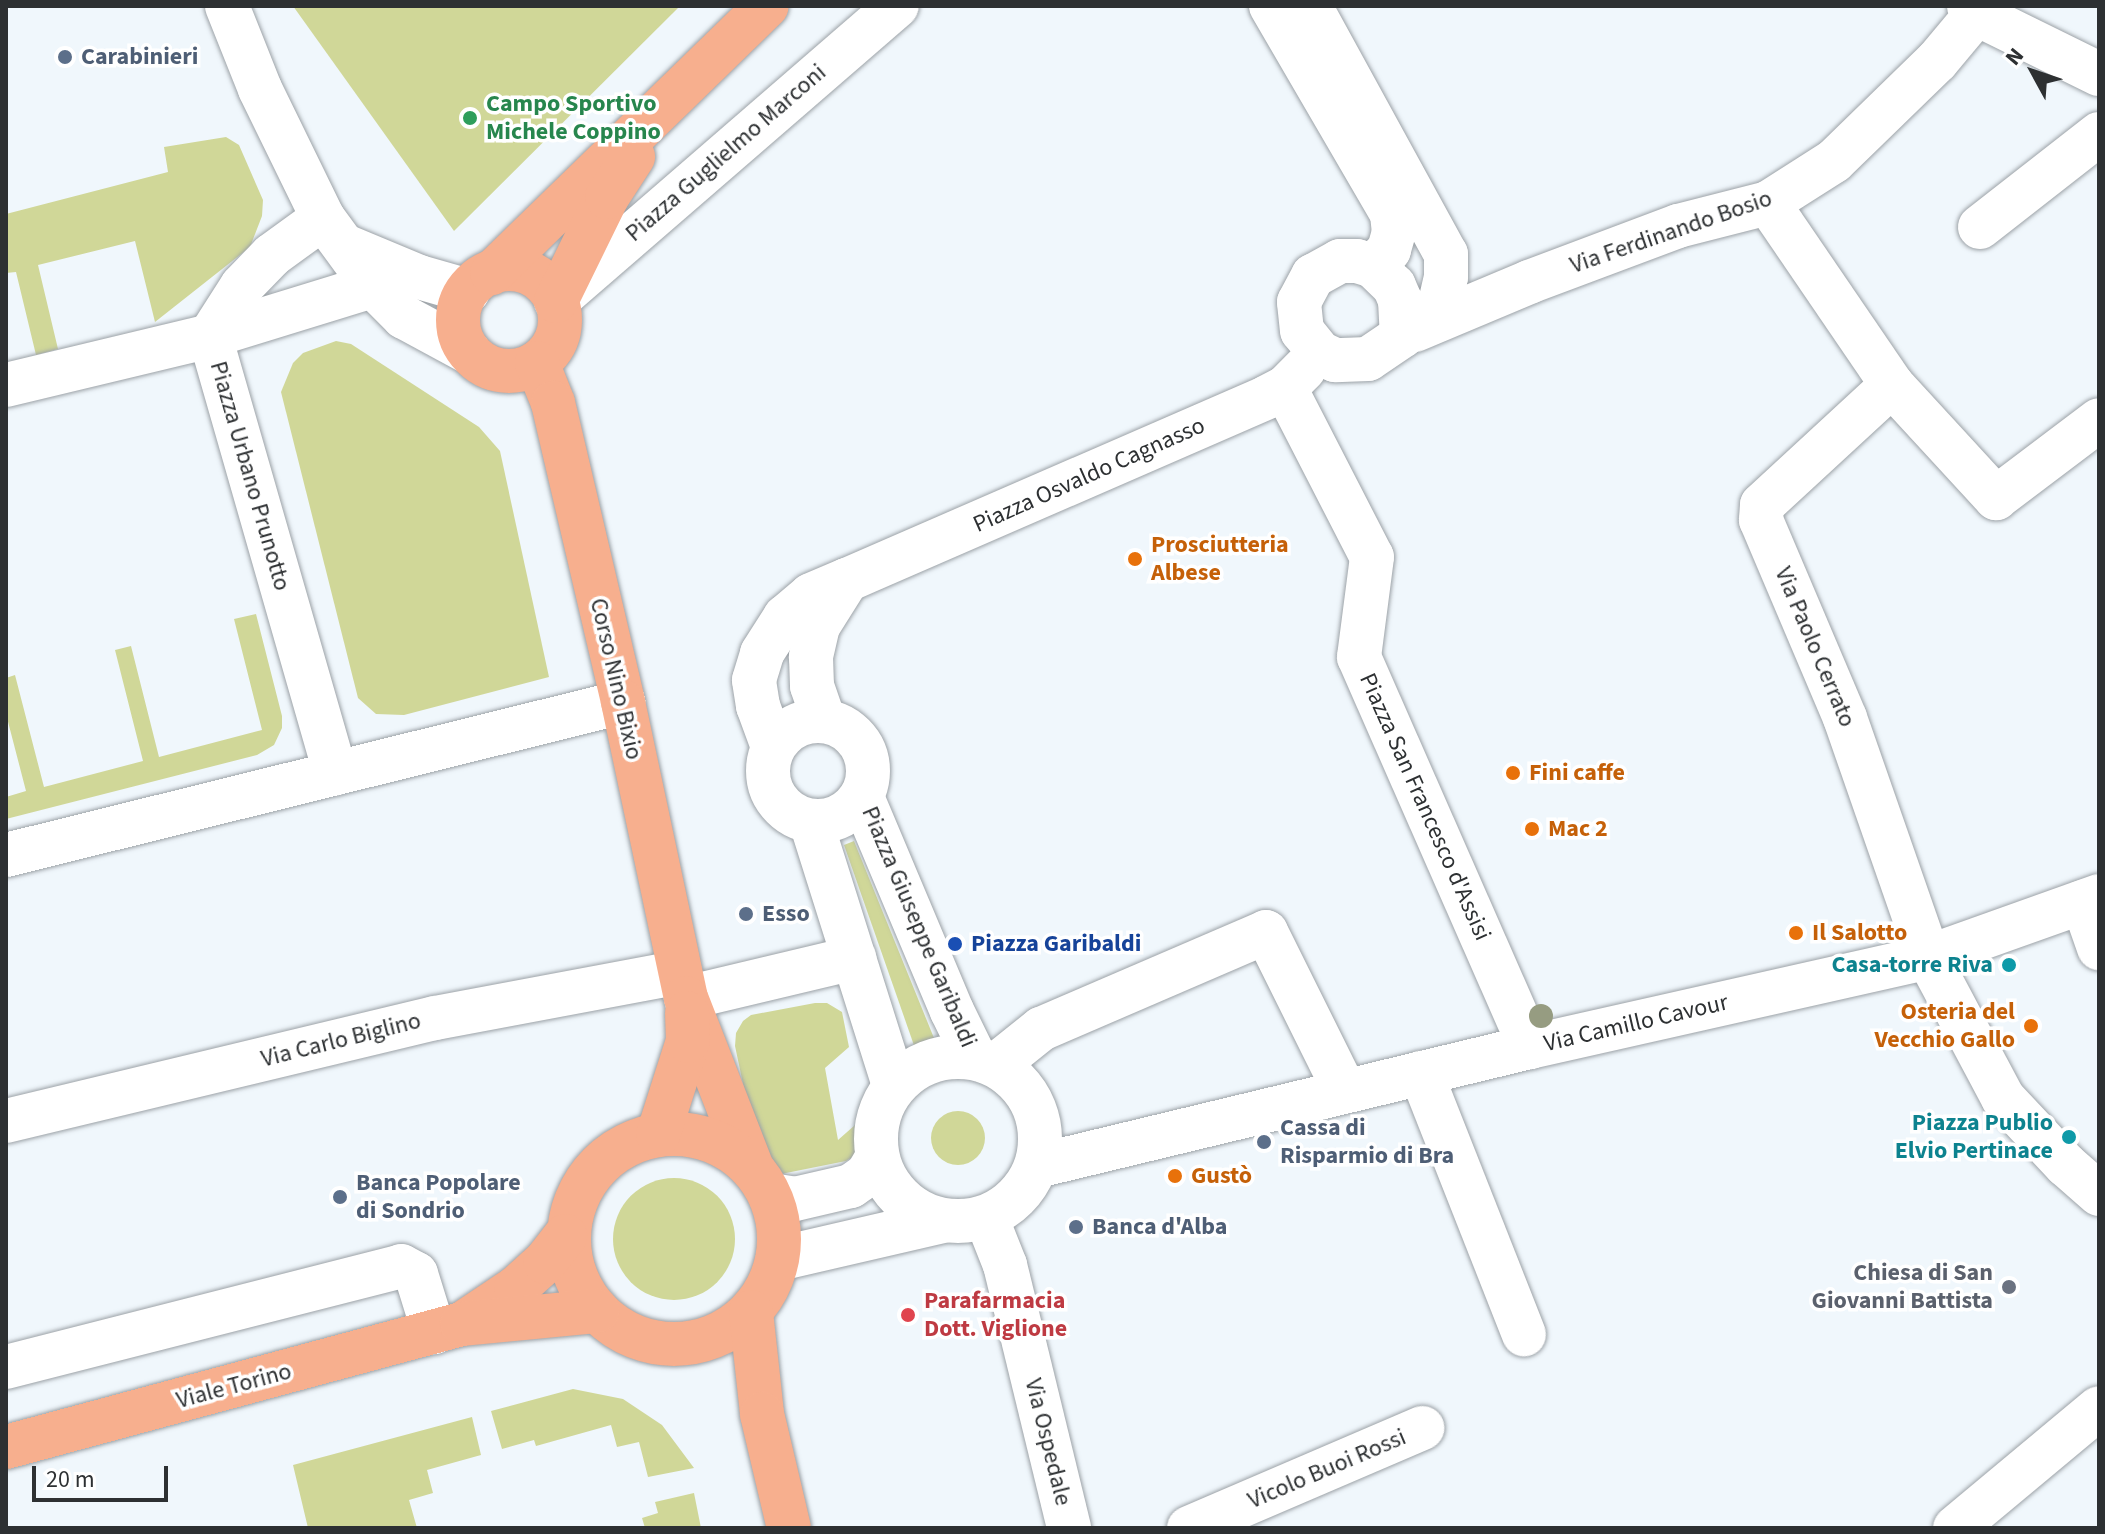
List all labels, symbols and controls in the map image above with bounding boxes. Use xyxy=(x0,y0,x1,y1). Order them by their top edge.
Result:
north arrow xyxy=(1993,32,2073,112)
text: N xyxy=(1998,41,2032,72)
place label: Carabinieri xyxy=(81,43,198,71)
marker: Carabinieri xyxy=(56,48,74,66)
street label: Piazza Guglielmo Marconi xyxy=(620,58,832,248)
place label: Campo Sportivo Michele Coppino xyxy=(486,90,661,146)
marker: Campo Sportivo Michele Coppino xyxy=(461,109,479,127)
street label: Via Ferdinando Bosio xyxy=(1566,184,1776,280)
street label: Piazza Urbano Prunotto xyxy=(203,358,297,594)
street label: Piazza Osvaldo Cagnasso xyxy=(969,411,1209,539)
place label: Prosciutteria Albese xyxy=(1151,531,1289,587)
marker: Prosciutteria Albese xyxy=(1126,550,1144,568)
street label: Via Paolo Cerrato xyxy=(1768,563,1862,731)
street label: Corso Nino Bixio xyxy=(583,595,649,763)
street label: Piazza San Francesco d'Assisi xyxy=(1353,669,1497,945)
place label: Fini caffe xyxy=(1529,759,1625,787)
marker: Fini caffe xyxy=(1504,764,1522,782)
street label: Piazza Giuseppe Garibaldi xyxy=(855,802,983,1052)
place label: Mac 2 xyxy=(1548,815,1608,843)
marker: Mac 2 xyxy=(1523,820,1541,838)
place label: Esso xyxy=(762,900,810,928)
marker: Esso xyxy=(737,905,755,923)
place label: Il Salotto xyxy=(1812,919,1907,947)
marker: Il Salotto xyxy=(1787,924,1805,942)
place label: Piazza Garibaldi xyxy=(971,930,1141,958)
marker: Piazza Garibaldi xyxy=(946,935,964,953)
place label: Casa-torre Riva xyxy=(1831,951,1993,979)
marker: Casa-torre Riva xyxy=(2000,956,2018,974)
street label: Via Camillo Cavour xyxy=(1541,988,1731,1058)
place label: Osteria del Vecchio Gallo xyxy=(1874,998,2015,1054)
street label: Via Carlo Biglino xyxy=(258,1006,424,1074)
marker: Osteria del Vecchio Gallo xyxy=(2022,1017,2040,1035)
place label: Piazza Publio Elvio Pertinace xyxy=(1895,1109,2053,1165)
place label: Cassa di Risparmio di Bra xyxy=(1280,1114,1454,1170)
marker: Piazza Publio Elvio Pertinace xyxy=(2060,1128,2078,1146)
marker: Cassa di Risparmio di Bra xyxy=(1255,1133,1273,1151)
place label: Gustò xyxy=(1191,1162,1252,1190)
marker: Gustò xyxy=(1166,1167,1184,1185)
place label: Banca Popolare di Sondrio xyxy=(356,1169,521,1225)
marker: Banca Popolare di Sondrio xyxy=(331,1188,349,1206)
place label: Banca d'Alba xyxy=(1092,1213,1227,1241)
marker: Banca d'Alba xyxy=(1067,1218,1085,1236)
place label: Chiesa di San Giovanni Battista xyxy=(1812,1259,1993,1315)
marker: Chiesa di San Giovanni Battista xyxy=(2000,1278,2018,1296)
place label: Parafarmacia Dott. Viglione xyxy=(924,1287,1067,1343)
marker: Parafarmacia Dott. Viglione xyxy=(899,1306,917,1324)
street label: Viale Torino xyxy=(173,1357,295,1415)
street label: Via Ospedale xyxy=(1018,1376,1078,1508)
street label: Vicolo Buoi Rossi xyxy=(1244,1423,1410,1515)
scale bar xyxy=(36,1450,172,1500)
text: 20 m xyxy=(46,1462,95,1497)

